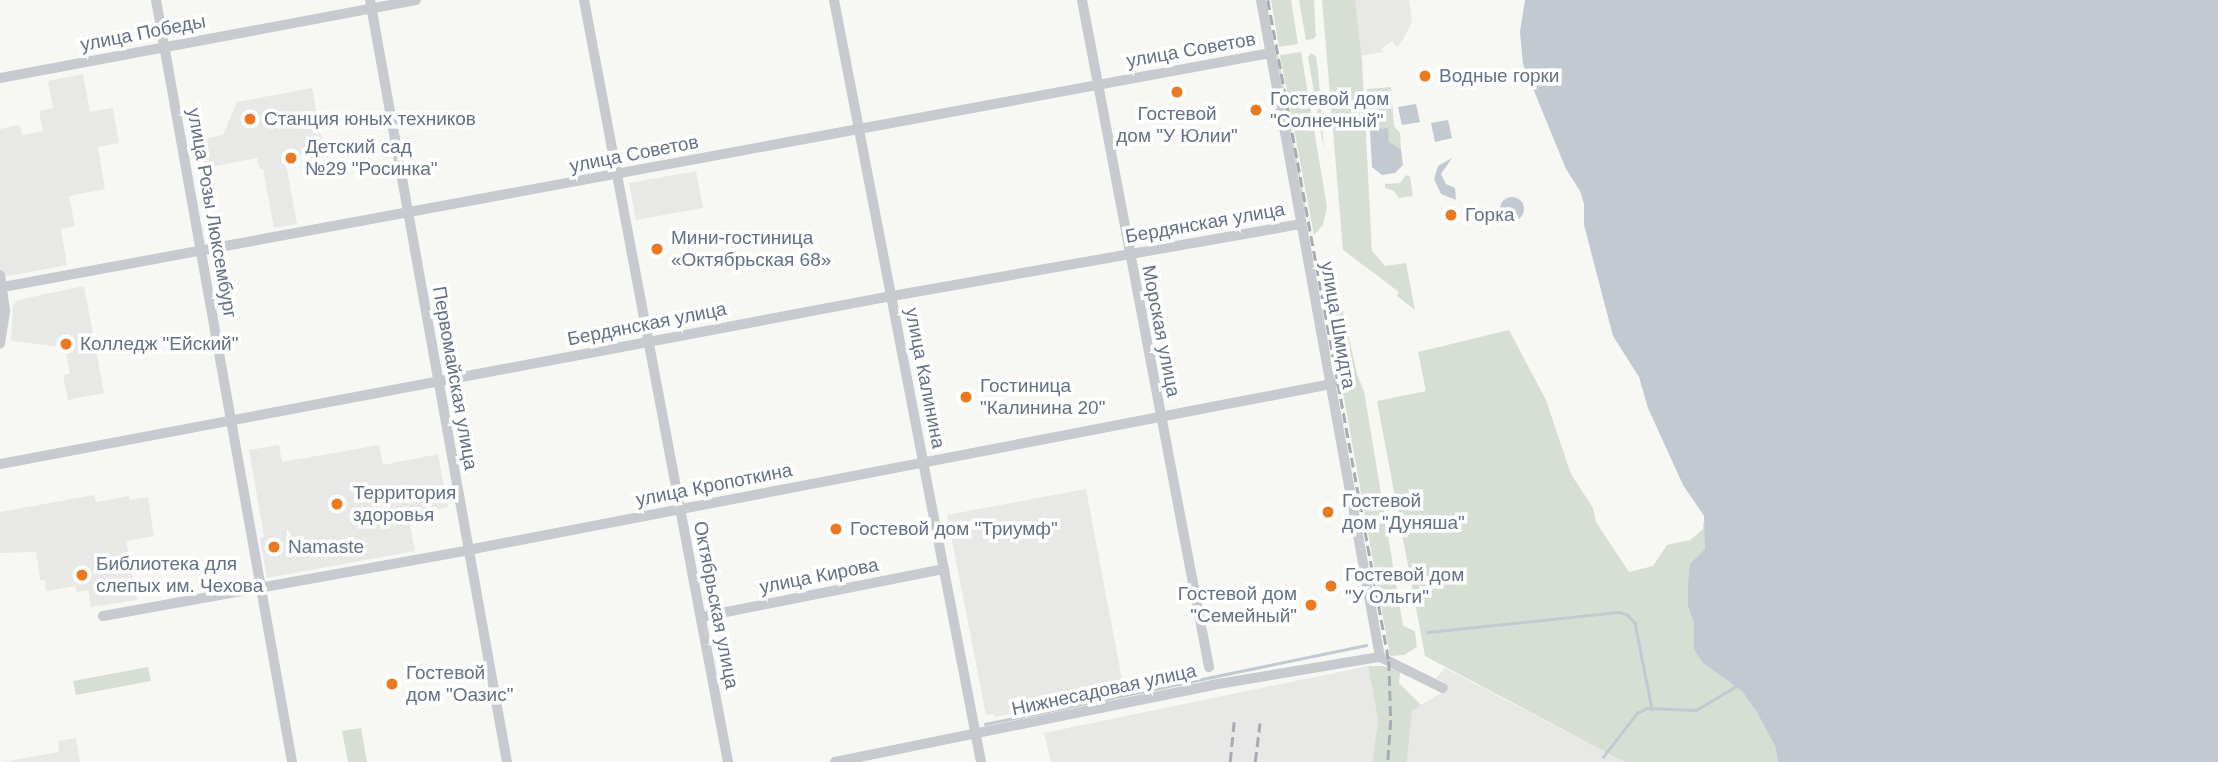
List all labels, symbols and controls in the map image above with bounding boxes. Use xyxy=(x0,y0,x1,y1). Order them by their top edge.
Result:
street label: улица Победы xyxy=(78,10,208,56)
street label: улица Советов xyxy=(1125,27,1257,73)
place label: Водные горки xyxy=(1439,65,1559,87)
marker: Водные горки xyxy=(1417,68,1433,84)
marker: Гостевой дом "У Юлии" xyxy=(1169,84,1185,100)
place label: Гостевой дом "Солнечный" xyxy=(1270,88,1389,132)
marker: Гостевой дом "Солнечный" xyxy=(1248,102,1264,118)
place label: Гостевой дом "У Юлии" xyxy=(1116,103,1238,147)
street label: улица Розы Люксембург xyxy=(182,106,242,320)
place label: Станция юных техников xyxy=(264,108,476,130)
marker: Станция юных техников xyxy=(242,111,258,127)
street label: улица Советов xyxy=(568,130,700,178)
place label: Детский сад №29 "Росинка" xyxy=(305,136,438,180)
marker: Детский сад №29 "Росинка" xyxy=(283,150,299,166)
street label: Бердянская улица xyxy=(1123,198,1287,248)
place label: Горка xyxy=(1465,204,1514,226)
marker: Горка xyxy=(1443,207,1459,223)
place label: Мини-гостиница «Октябрьская 68» xyxy=(671,227,831,271)
marker: Мини-гостиница «Октябрьская 68» xyxy=(649,241,665,257)
street label: улица Шмидта xyxy=(1316,260,1360,390)
street label: Морская улица xyxy=(1137,263,1185,399)
street label: Первомайская улица xyxy=(428,284,482,472)
street label: Бердянская улица xyxy=(565,297,729,351)
street label: улица Калинина xyxy=(900,306,950,450)
place label: Колледж "Ейский" xyxy=(80,333,238,355)
marker: Колледж "Ейский" xyxy=(58,336,74,352)
place label: Гостиница "Калинина 20" xyxy=(980,375,1105,419)
marker: Гостиница "Калинина 20" xyxy=(958,389,974,405)
street label: улица Кропоткина xyxy=(634,459,794,511)
place label: Территория здоровья xyxy=(353,482,456,526)
place label: Гостевой дом "Дуняша" xyxy=(1342,490,1465,534)
marker: Территория здоровья xyxy=(327,494,347,514)
marker: Гостевой дом "Дуняша" xyxy=(1320,504,1336,520)
place label: Гостевой дом "Триумф" xyxy=(850,518,1058,540)
street label: Октябрьская улица xyxy=(689,519,743,691)
marker: Гостевой дом "Триумф" xyxy=(828,521,844,537)
place label: Namaste xyxy=(288,536,364,558)
marker: Namaste xyxy=(266,539,282,555)
place label: Библиотека для слепых им. Чехова xyxy=(96,553,263,597)
street label: улица Кирова xyxy=(758,553,880,599)
place label: Гостевой дом "У Ольги" xyxy=(1345,564,1464,608)
marker: Библиотека для слепых им. Чехова xyxy=(74,567,90,583)
marker: Гостевой дом "У Ольги" xyxy=(1323,578,1339,594)
place label: Гостевой дом "Семейный" xyxy=(1178,583,1297,627)
marker: Гостевой дом "Семейный" xyxy=(1303,597,1319,613)
street label: Нижнесадовая улица xyxy=(1010,659,1198,721)
place label: Гостевой дом "Оазис" xyxy=(406,662,513,706)
marker: Гостевой дом "Оазис" xyxy=(384,676,400,692)

